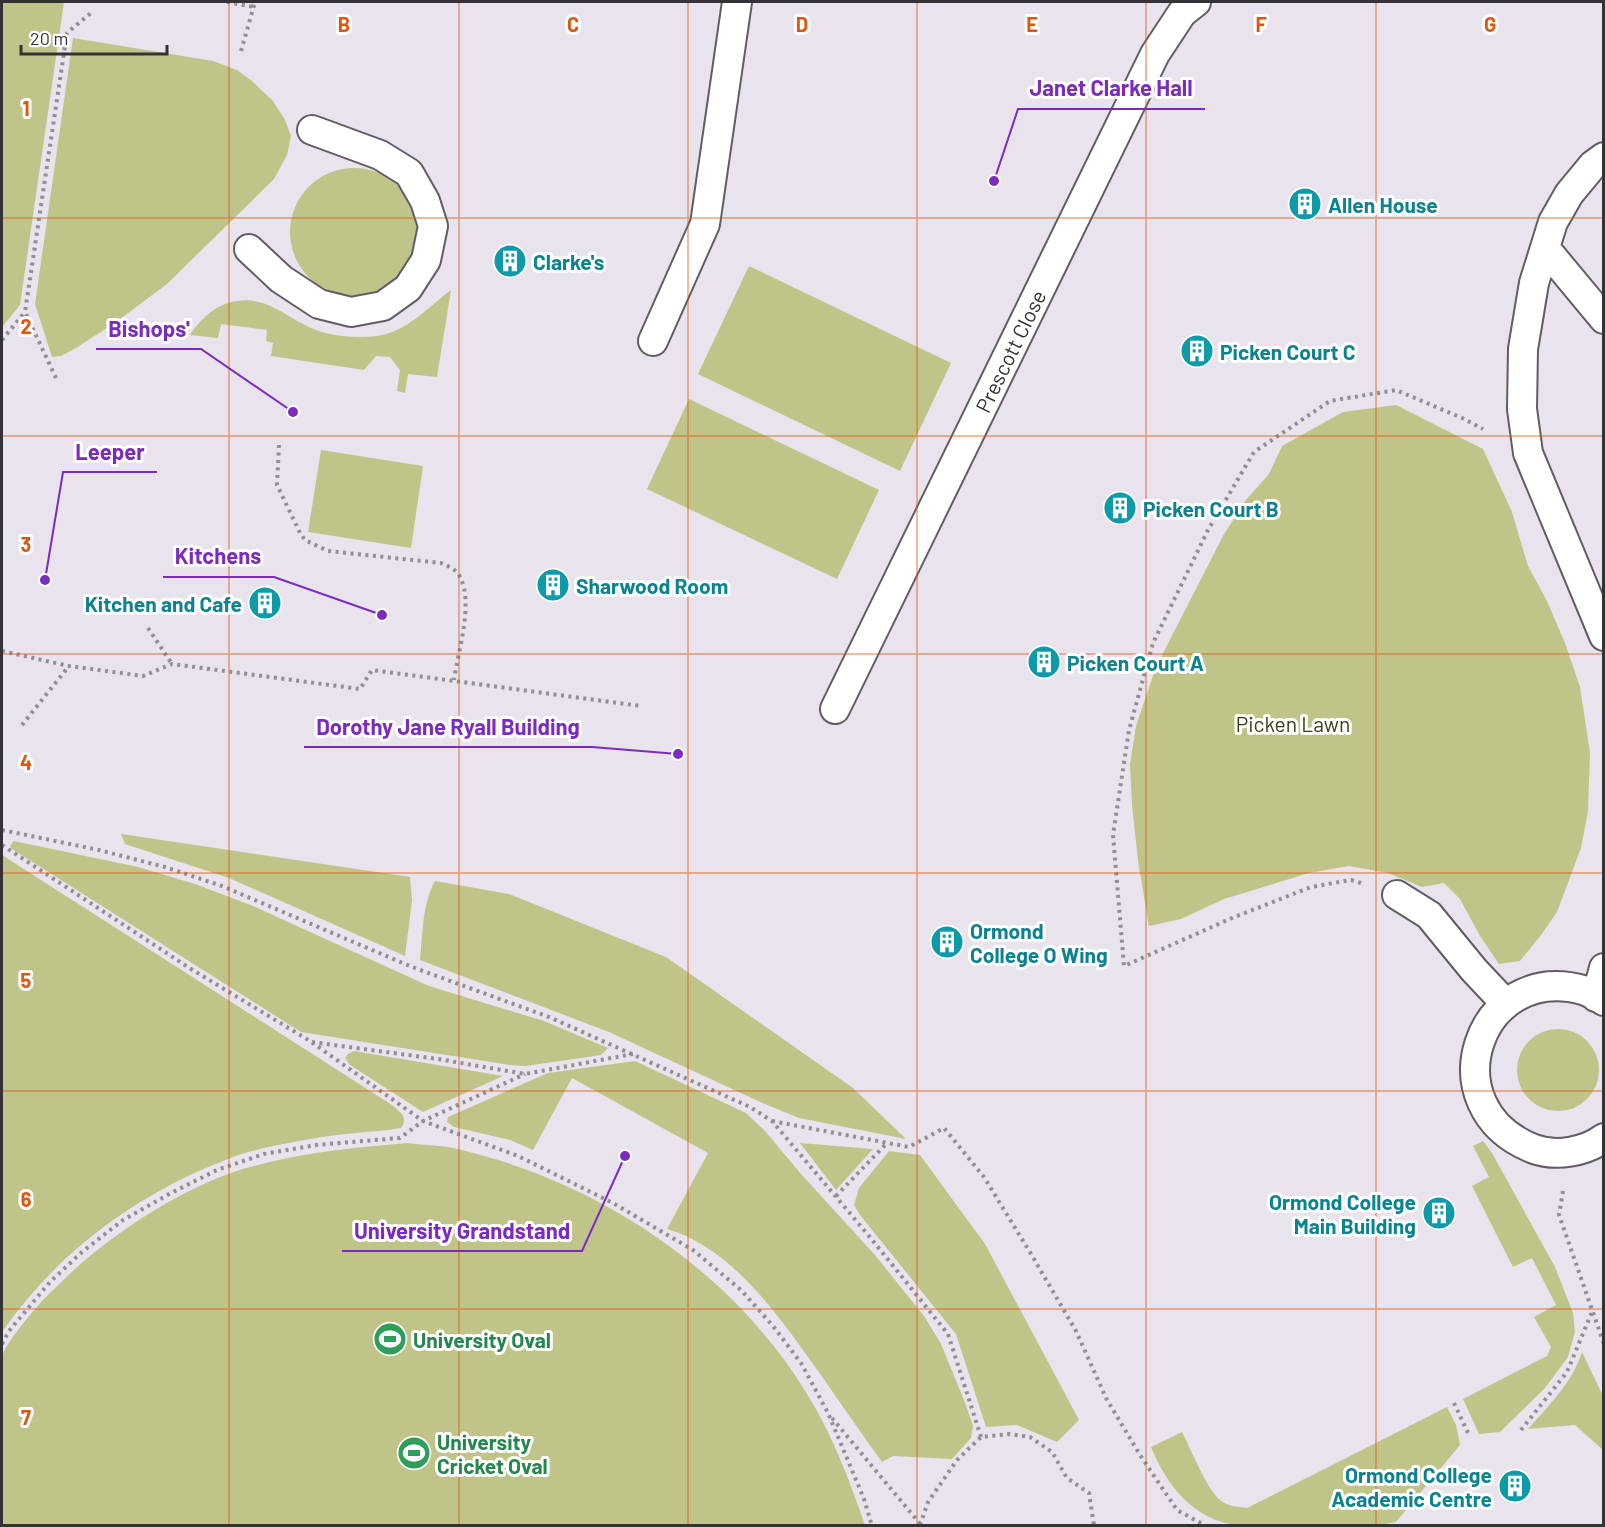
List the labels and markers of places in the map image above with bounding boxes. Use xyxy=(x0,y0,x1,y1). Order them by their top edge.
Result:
callout: Janet Clarke Hall xyxy=(1018,69,1205,109)
building icon: Allen House xyxy=(1287,186,1323,222)
place label: Allen House xyxy=(1328,192,1438,217)
building icon: Clarke's xyxy=(492,243,528,279)
place label: Clarke's xyxy=(533,249,604,274)
callout: Bishops' xyxy=(96,309,201,349)
building icon: Picken Court C xyxy=(1179,333,1215,369)
place label: Picken Court C xyxy=(1220,339,1356,364)
callout: Leeper xyxy=(63,432,157,472)
building icon: Picken Court B xyxy=(1102,490,1138,526)
place label: Picken Court B xyxy=(1143,496,1279,521)
callout: Kitchens xyxy=(163,537,274,577)
building icon: Sharwood Room xyxy=(535,567,571,603)
place label: Sharwood Room xyxy=(576,573,728,598)
building icon: Kitchen and Cafe xyxy=(247,585,283,621)
place label: Kitchen and Cafe xyxy=(85,591,242,616)
building icon: Picken Court A xyxy=(1026,644,1062,680)
place label: Picken Court A xyxy=(1067,650,1204,675)
callout: Dorothy Jane Ryall Building xyxy=(304,707,592,747)
place label: Ormond College O Wing xyxy=(970,918,1108,967)
building icon: Ormond College O Wing xyxy=(929,924,965,960)
place label: Ormond College Main Building xyxy=(1269,1189,1416,1238)
building icon: Ormond College Main Building xyxy=(1421,1195,1457,1231)
callout: University Grandstand xyxy=(342,1211,582,1251)
sports icon: University Oval xyxy=(372,1321,408,1357)
place label: University Oval xyxy=(413,1327,551,1352)
place label: University Cricket Oval xyxy=(437,1429,548,1478)
sports icon: University Cricket Oval xyxy=(396,1435,432,1471)
place label: Ormond College Academic Centre xyxy=(1331,1462,1492,1511)
building icon: Ormond College Academic Centre xyxy=(1497,1468,1533,1504)

